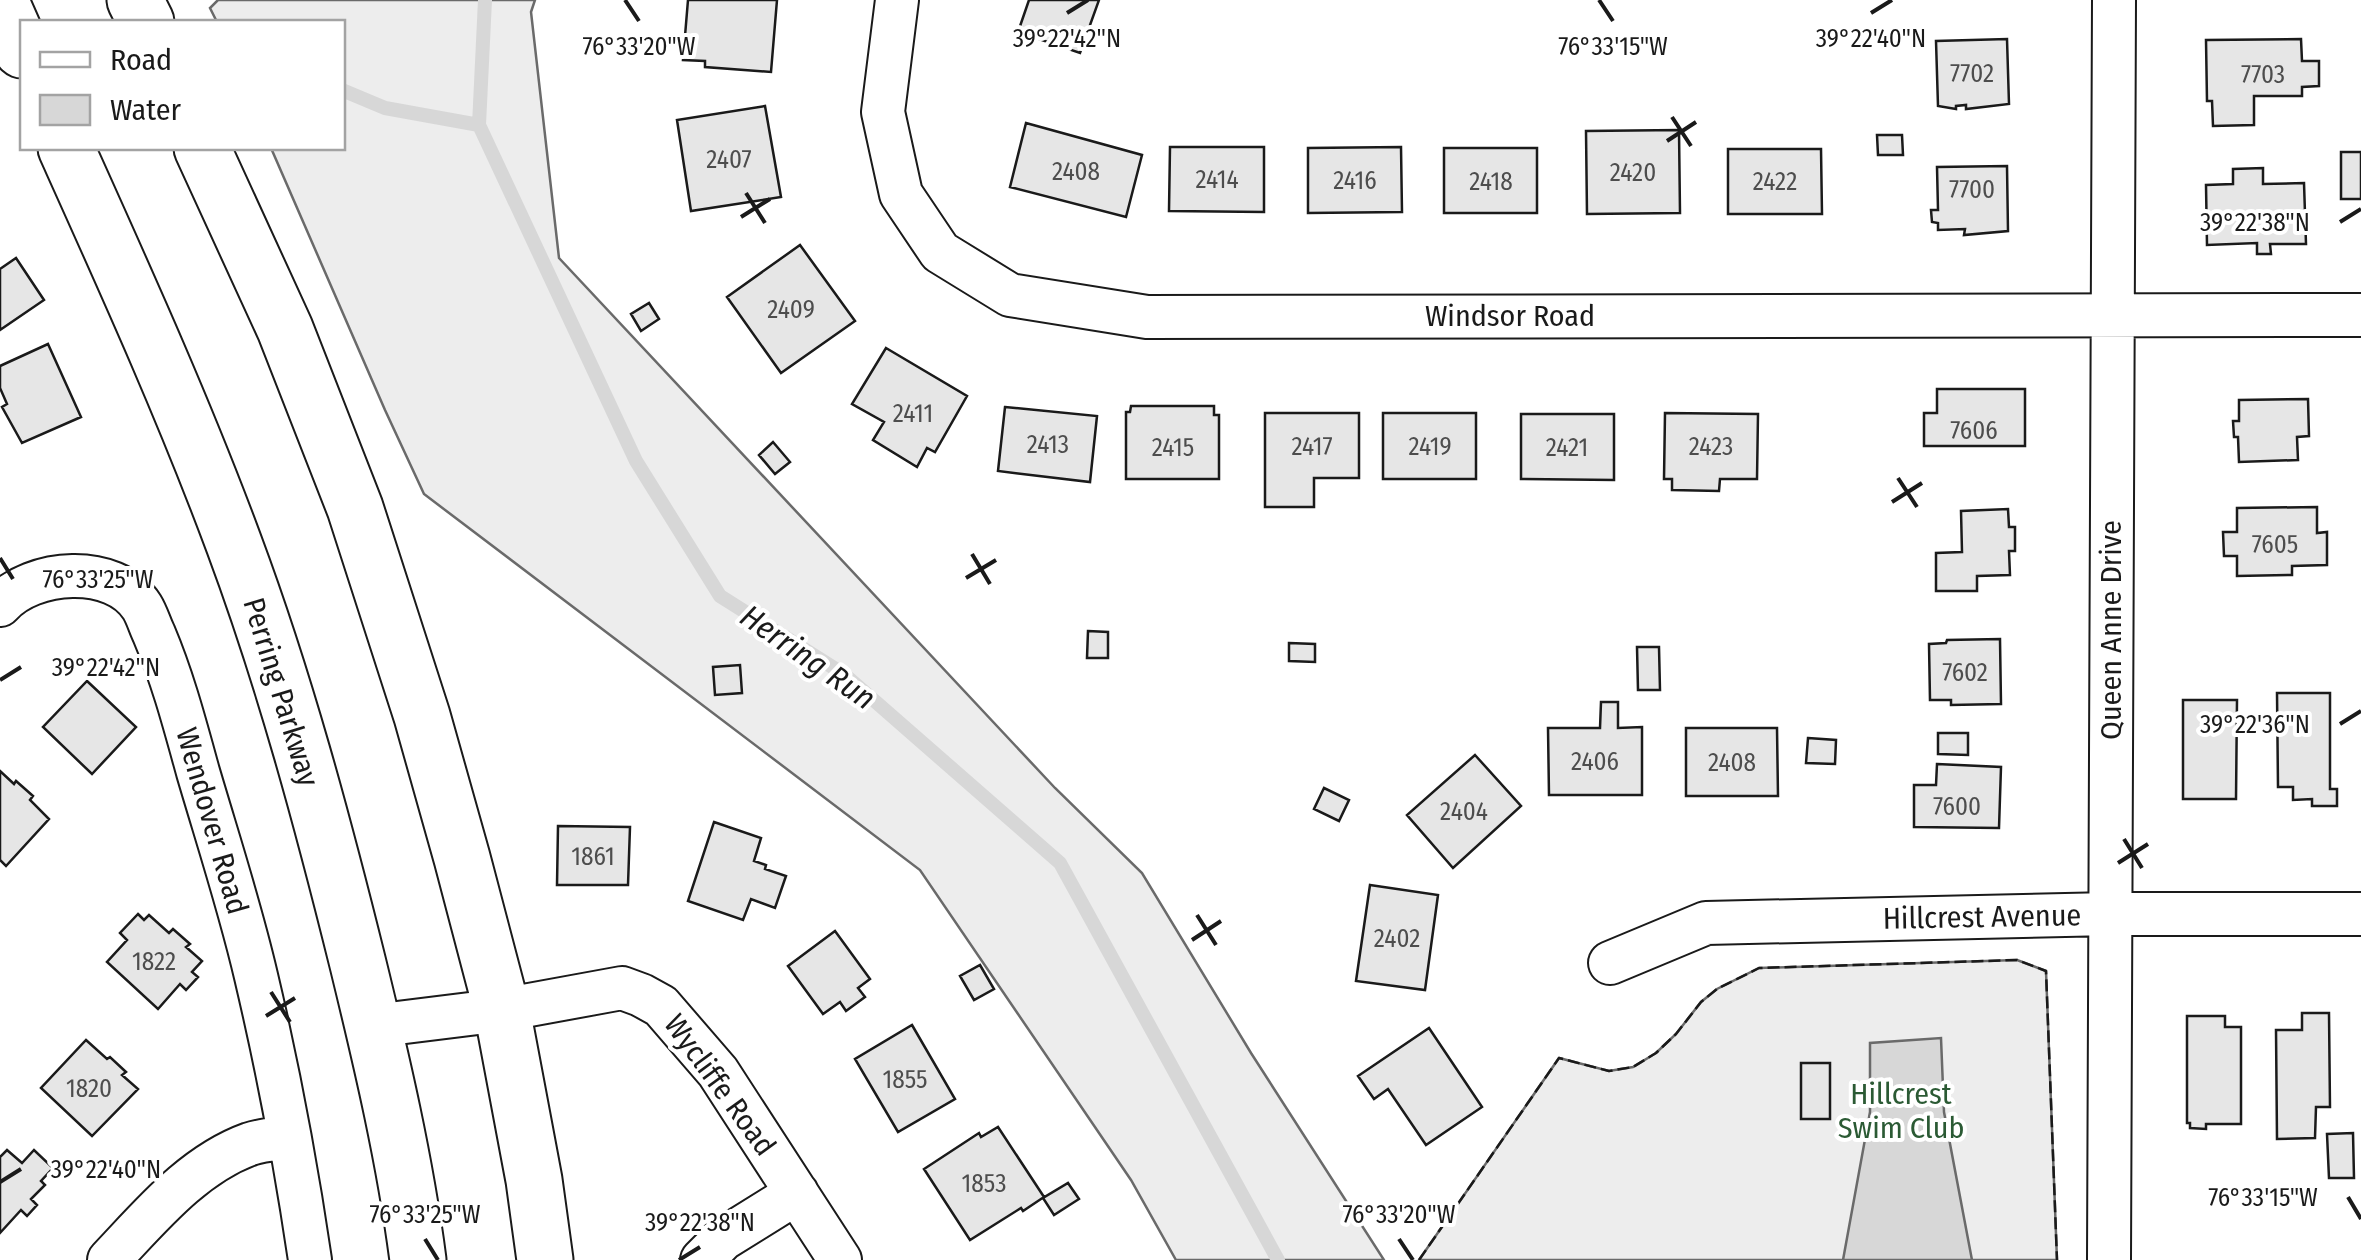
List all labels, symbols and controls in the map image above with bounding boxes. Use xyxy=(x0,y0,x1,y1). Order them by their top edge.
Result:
legend xyxy=(20,20,345,150)
text: 39°22'42"N xyxy=(1013,24,1121,54)
text: 39°22'40"N xyxy=(1816,24,1926,54)
text: 76°33'20"W xyxy=(582,32,696,62)
text: 76°33'15"W xyxy=(1558,32,1668,62)
text: Road xyxy=(110,42,172,78)
house number: 7702 xyxy=(1950,59,1994,89)
house number: 7703 xyxy=(2241,60,2285,90)
text: Water xyxy=(110,92,181,128)
house number: 2407 xyxy=(706,145,752,175)
house number: 2408 xyxy=(1052,157,1100,187)
house number: 2420 xyxy=(1610,158,1656,188)
house number: 2414 xyxy=(1195,165,1239,195)
house number: 2416 xyxy=(1333,166,1377,196)
house number: 2418 xyxy=(1469,167,1513,197)
house number: 2422 xyxy=(1753,167,1797,197)
house number: 7700 xyxy=(1949,175,1995,205)
text: 39°22'38"N xyxy=(2200,208,2310,238)
house number: 2409 xyxy=(767,295,815,325)
street label: Windsor Road xyxy=(1425,298,1595,334)
house number: 2411 xyxy=(893,399,933,429)
house number: 7606 xyxy=(1950,416,1998,446)
house number: 2413 xyxy=(1027,430,1069,460)
house number: 2417 xyxy=(1291,432,1333,462)
house number: 2419 xyxy=(1408,432,1452,462)
house number: 2423 xyxy=(1689,432,1733,462)
house number: 2415 xyxy=(1152,433,1194,463)
house number: 2421 xyxy=(1546,433,1588,463)
street label: Queen Anne Drive xyxy=(2093,520,2129,740)
house number: 7605 xyxy=(2252,530,2298,560)
text: 76°33'25"W xyxy=(43,565,154,595)
street label: Perring Parkway xyxy=(235,593,327,791)
water label: Herring Run xyxy=(733,597,883,717)
text: 39°22'42"N xyxy=(52,653,160,683)
house number: 7602 xyxy=(1942,658,1988,688)
text: 39°22'36"N xyxy=(2200,710,2310,740)
street label: Wendover Road xyxy=(168,724,256,918)
house number: 2406 xyxy=(1571,747,1619,777)
house number: 2408 xyxy=(1708,748,1756,778)
house number: 7600 xyxy=(1933,792,1981,822)
house number: 2404 xyxy=(1440,797,1488,827)
house number: 1861 xyxy=(571,842,615,872)
street label: Hillcrest Avenue xyxy=(1882,897,2082,937)
house number: 2402 xyxy=(1374,924,1420,954)
house number: 1822 xyxy=(132,947,176,977)
street label: Wycliffe Road xyxy=(657,1007,783,1163)
house number: 1855 xyxy=(882,1065,928,1095)
house number: 1820 xyxy=(66,1074,112,1104)
park label: Hillcrest Swim Club xyxy=(1838,1076,1964,1146)
text: 39°22'40"N xyxy=(51,1155,161,1185)
house number: 1853 xyxy=(962,1169,1006,1199)
text: 76°33'15"W xyxy=(2208,1183,2318,1213)
text: 76°33'25"W xyxy=(370,1200,481,1230)
text: 76°33'20"W xyxy=(1342,1200,1456,1230)
text: 39°22'38"N xyxy=(645,1208,755,1238)

